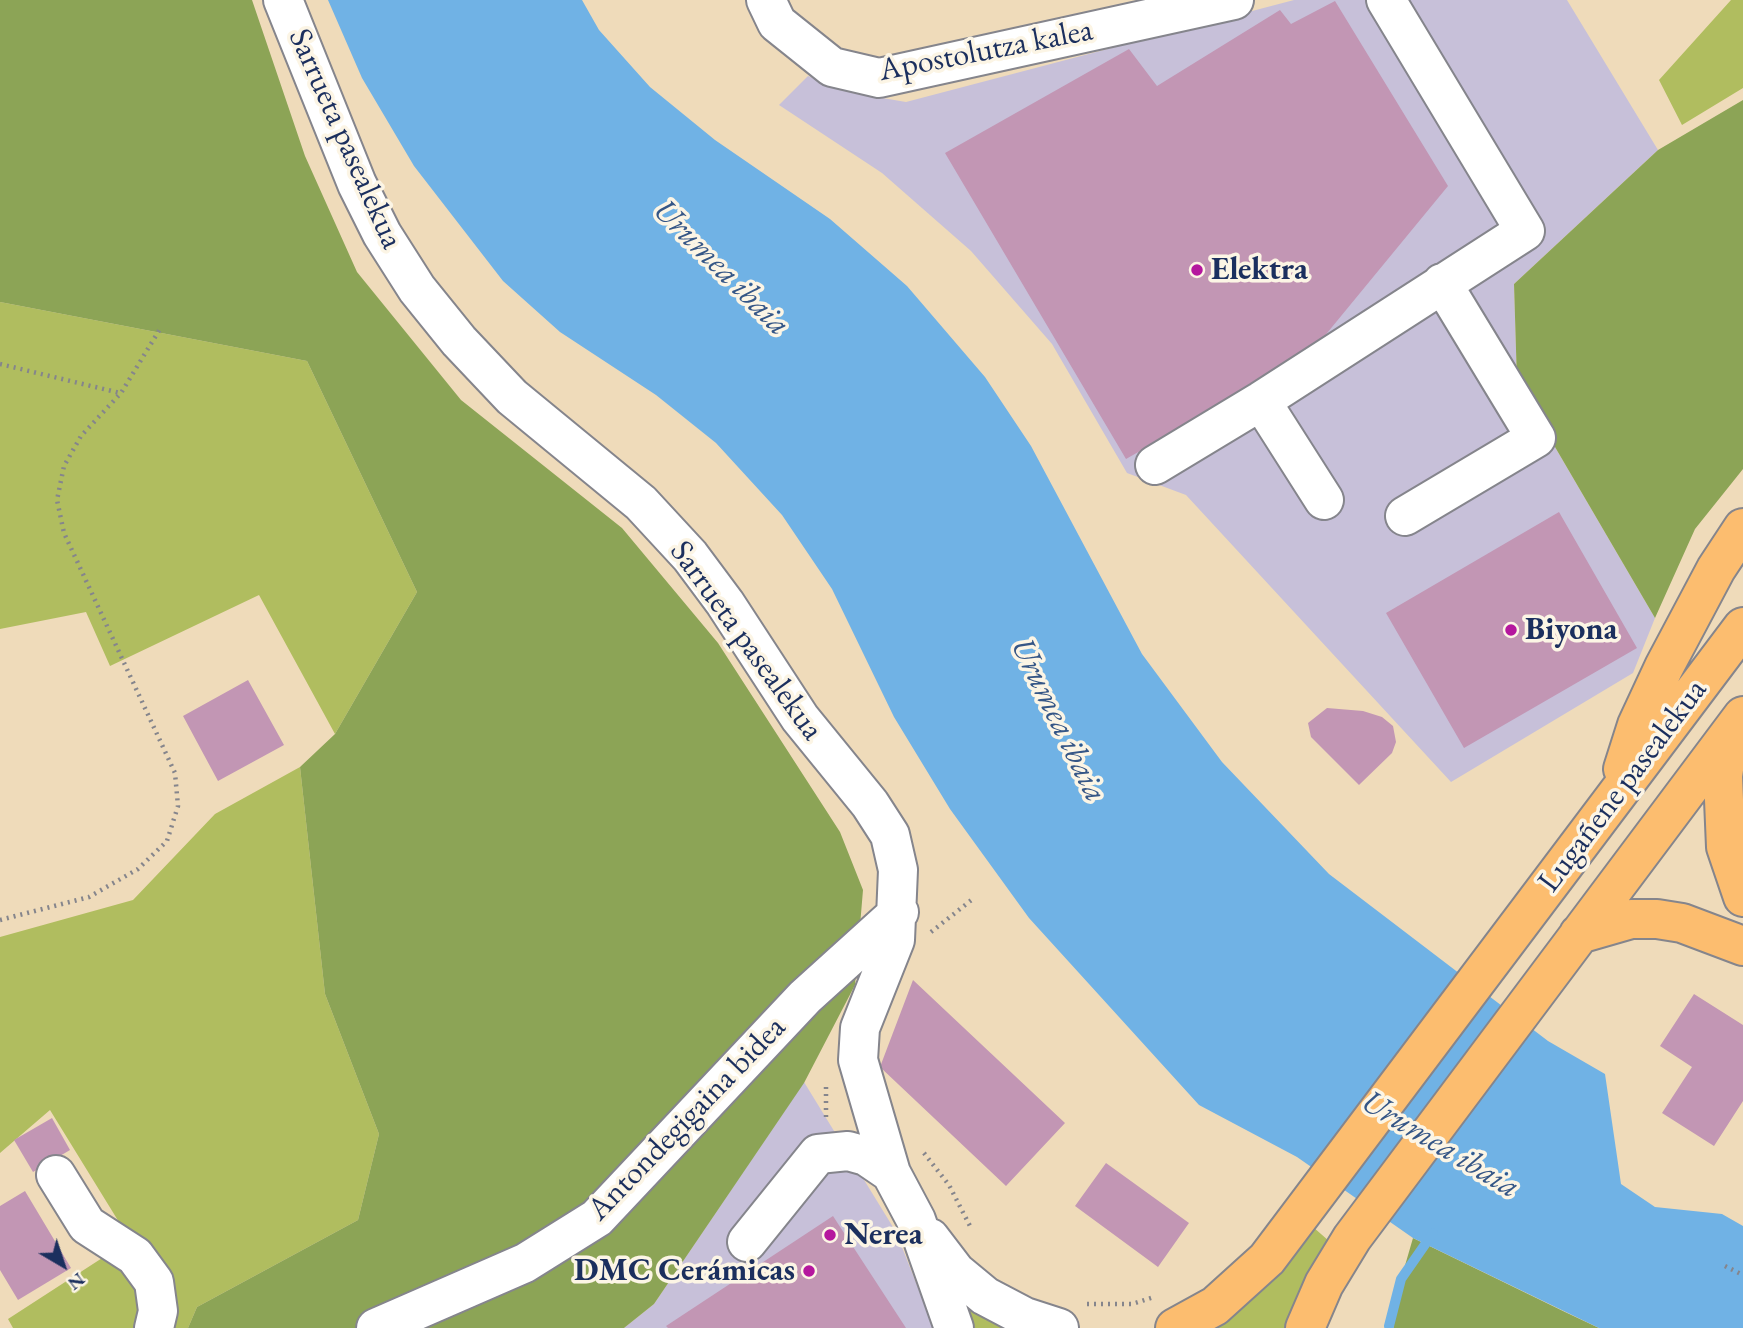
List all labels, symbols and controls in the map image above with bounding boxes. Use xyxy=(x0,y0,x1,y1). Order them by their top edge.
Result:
street label: Apostolutza kalea xyxy=(876,11,1096,91)
street label: Sarrueta pasealekua xyxy=(279,23,411,255)
water label: Urumea ibaia xyxy=(644,191,798,345)
place label: Elektra xyxy=(1211,251,1308,289)
marker: Elektra xyxy=(1189,262,1205,278)
street label: Sarrueta pasealekua xyxy=(661,534,831,748)
place label: Biyona xyxy=(1525,611,1618,649)
marker: Biyona xyxy=(1503,622,1519,638)
water label: Urumea ibaia xyxy=(1001,632,1115,808)
street label: Lugañene pasealekua xyxy=(1530,672,1716,900)
street label: Antondegigaina bidea xyxy=(580,1009,794,1229)
water label: Urumea ibaia xyxy=(1354,1082,1526,1208)
place label: Nerea xyxy=(844,1216,923,1254)
marker: Nerea xyxy=(822,1227,838,1243)
north arrow xyxy=(28,1230,98,1300)
place label: DMC Cerámicas xyxy=(574,1252,795,1290)
marker: DMC Cerámicas xyxy=(801,1263,817,1279)
text: N xyxy=(63,1267,90,1296)

